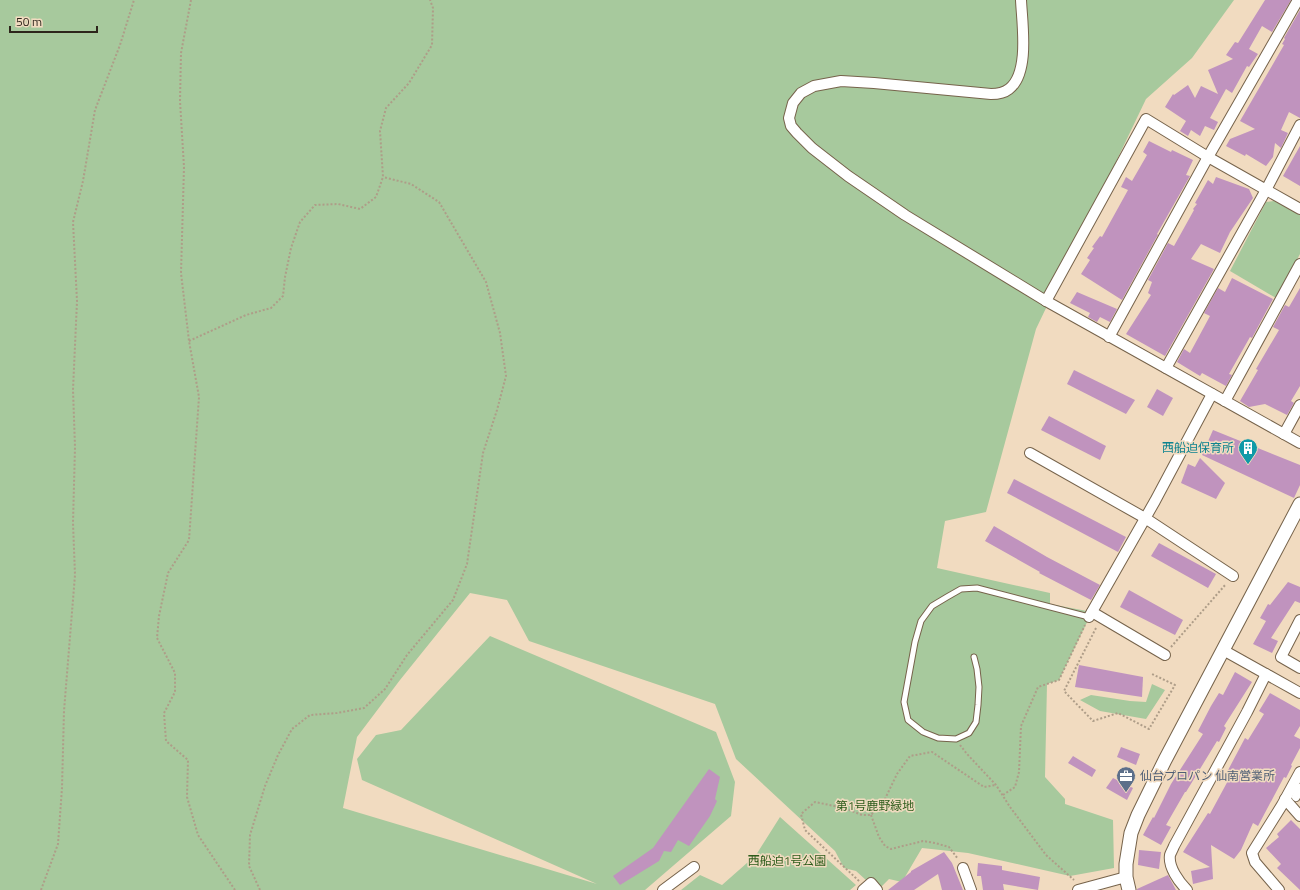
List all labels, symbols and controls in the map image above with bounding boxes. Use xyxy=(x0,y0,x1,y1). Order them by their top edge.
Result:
scale bar xyxy=(10,8,97,34)
text: 50 m xyxy=(16,12,42,31)
building icon: 西船迫保育所 xyxy=(1237,437,1259,465)
place label: 西船迫保育所 xyxy=(1162,438,1234,457)
office icon: 仙台プロパン 仙南営業所 xyxy=(1115,765,1137,793)
place label: 仙台プロパン 仙南営業所 xyxy=(1140,766,1275,785)
park label: 第1号鹿野緑地 xyxy=(836,796,914,815)
park label: 西船迫1号公園 xyxy=(748,851,826,870)

